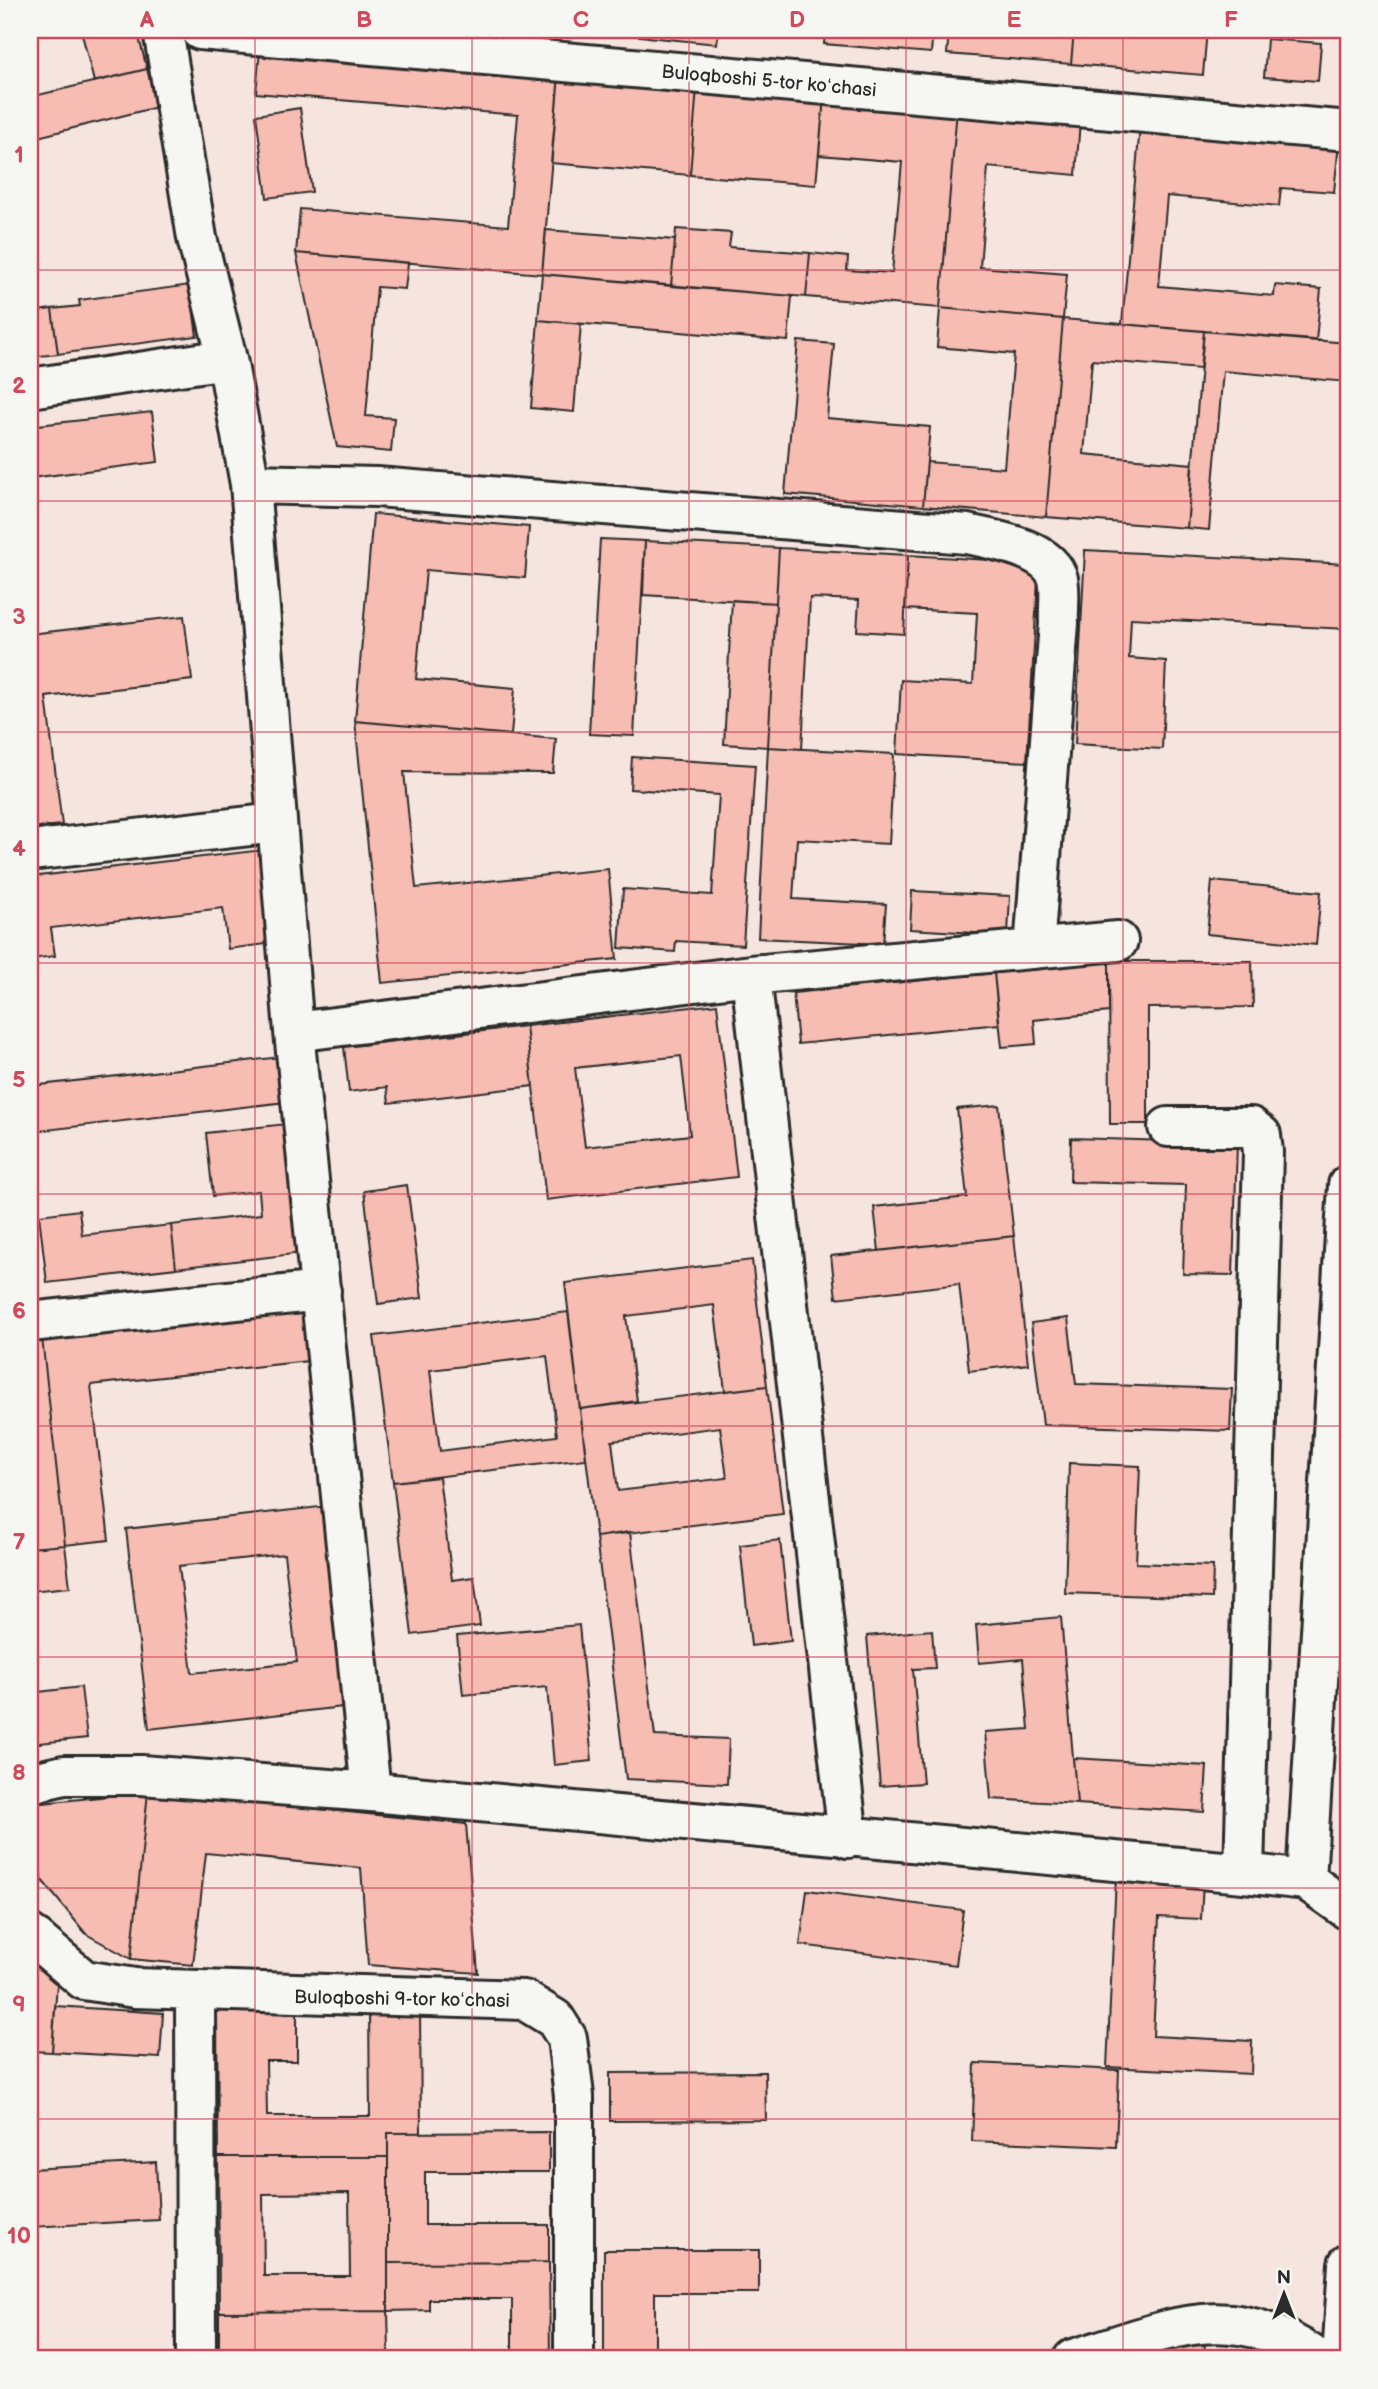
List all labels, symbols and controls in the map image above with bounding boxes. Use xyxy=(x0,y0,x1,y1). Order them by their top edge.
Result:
text: A xyxy=(139,6,155,34)
text: B xyxy=(356,6,372,34)
text: C xyxy=(573,6,589,34)
text: D xyxy=(789,6,805,34)
text: E xyxy=(1007,6,1022,34)
text: F xyxy=(1224,6,1238,34)
street label: Buloqboshi 5-tor koʻchasi xyxy=(660,61,877,102)
text: 1 xyxy=(14,141,24,169)
text: 2 xyxy=(12,372,26,400)
text: 3 xyxy=(12,603,26,631)
text: 4 xyxy=(12,835,26,863)
text: 5 xyxy=(12,1066,26,1094)
text: 6 xyxy=(12,1297,26,1325)
text: 7 xyxy=(13,1528,26,1556)
text: 8 xyxy=(12,1759,26,1787)
street label: Buloqboshi 9-tor koʻchasi xyxy=(294,1986,510,2013)
text: 9 xyxy=(12,1991,26,2019)
text: 10 xyxy=(7,2222,31,2250)
north arrow xyxy=(1248,2260,1318,2330)
text: N xyxy=(1277,2267,1291,2290)

